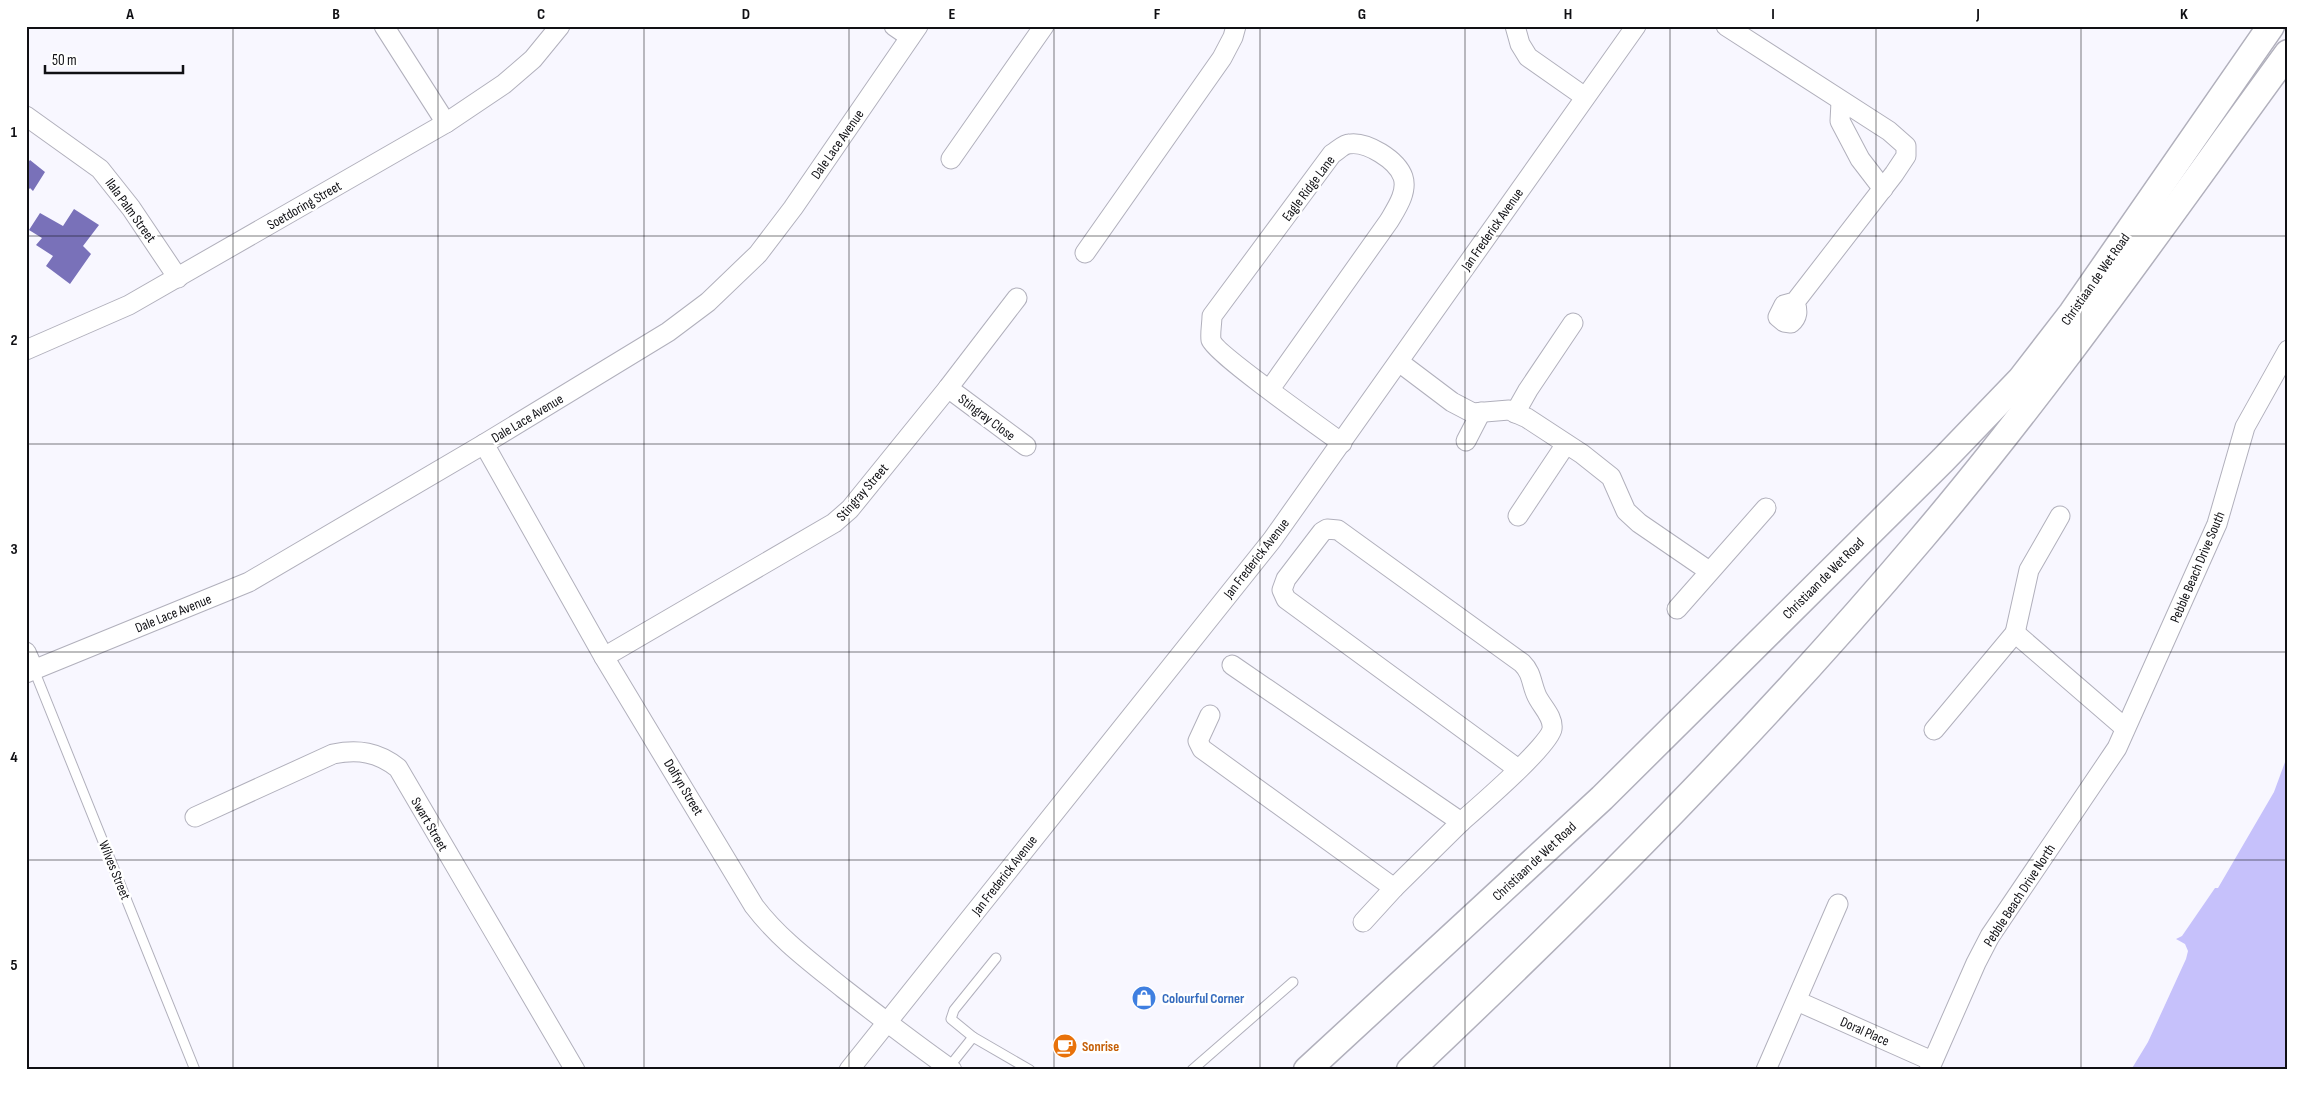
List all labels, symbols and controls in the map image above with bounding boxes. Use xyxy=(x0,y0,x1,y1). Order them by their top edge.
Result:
text: A xyxy=(125,5,134,24)
text: B xyxy=(332,5,340,24)
text: C xyxy=(537,5,545,24)
text: D xyxy=(742,5,750,24)
text: E xyxy=(949,5,956,24)
text: F xyxy=(1154,5,1161,24)
text: G xyxy=(1358,5,1366,24)
text: H xyxy=(1564,5,1572,24)
text: I xyxy=(1771,5,1775,24)
text: J xyxy=(1975,5,1980,24)
text: K xyxy=(2180,5,2188,24)
scale bar xyxy=(45,42,182,74)
text: 50 m xyxy=(52,51,77,70)
street label: Dale Lace Avenue xyxy=(807,106,868,182)
text: 1 xyxy=(11,123,18,142)
street label: Eagle Ridge Lane xyxy=(1278,152,1339,224)
street label: Ilala Palm Street xyxy=(102,175,160,246)
street label: Soetdoring Street xyxy=(264,177,345,234)
street label: Jan Frederick Avenue xyxy=(1457,185,1527,275)
street label: Christiaan de Wet Road xyxy=(2057,230,2134,329)
text: 2 xyxy=(10,331,18,350)
street label: Dale Lace Avenue xyxy=(488,390,566,447)
street label: Stingray Close xyxy=(955,390,1019,444)
street label: Stingray Street xyxy=(833,460,892,525)
street label: Pebble Beach Drive South xyxy=(2166,509,2229,625)
street label: Jan Frederick Avenue xyxy=(1219,515,1293,602)
street label: Christiaan de Wet Road xyxy=(1779,534,1868,623)
text: 3 xyxy=(10,540,18,559)
street label: Dale Lace Avenue xyxy=(133,590,214,636)
text: 4 xyxy=(10,748,18,767)
street label: Dolfyn Street xyxy=(660,756,707,818)
street label: Swart Street xyxy=(407,794,452,854)
street label: Christiaan de Wet Road xyxy=(1489,818,1580,905)
street label: Jan Frederick Avenue xyxy=(967,832,1041,919)
street label: Wilves Street xyxy=(95,838,134,902)
street label: Pebble Beach Drive North xyxy=(1980,841,2059,950)
text: 5 xyxy=(10,956,18,975)
shop icon: Colourful Corner xyxy=(1131,985,1157,1011)
place label: Colourful Corner xyxy=(1162,990,1245,1007)
street label: Doral Place xyxy=(1838,1013,1892,1050)
cafe icon: Sonrise xyxy=(1052,1033,1078,1059)
place label: Sonrise xyxy=(1082,1038,1119,1055)

